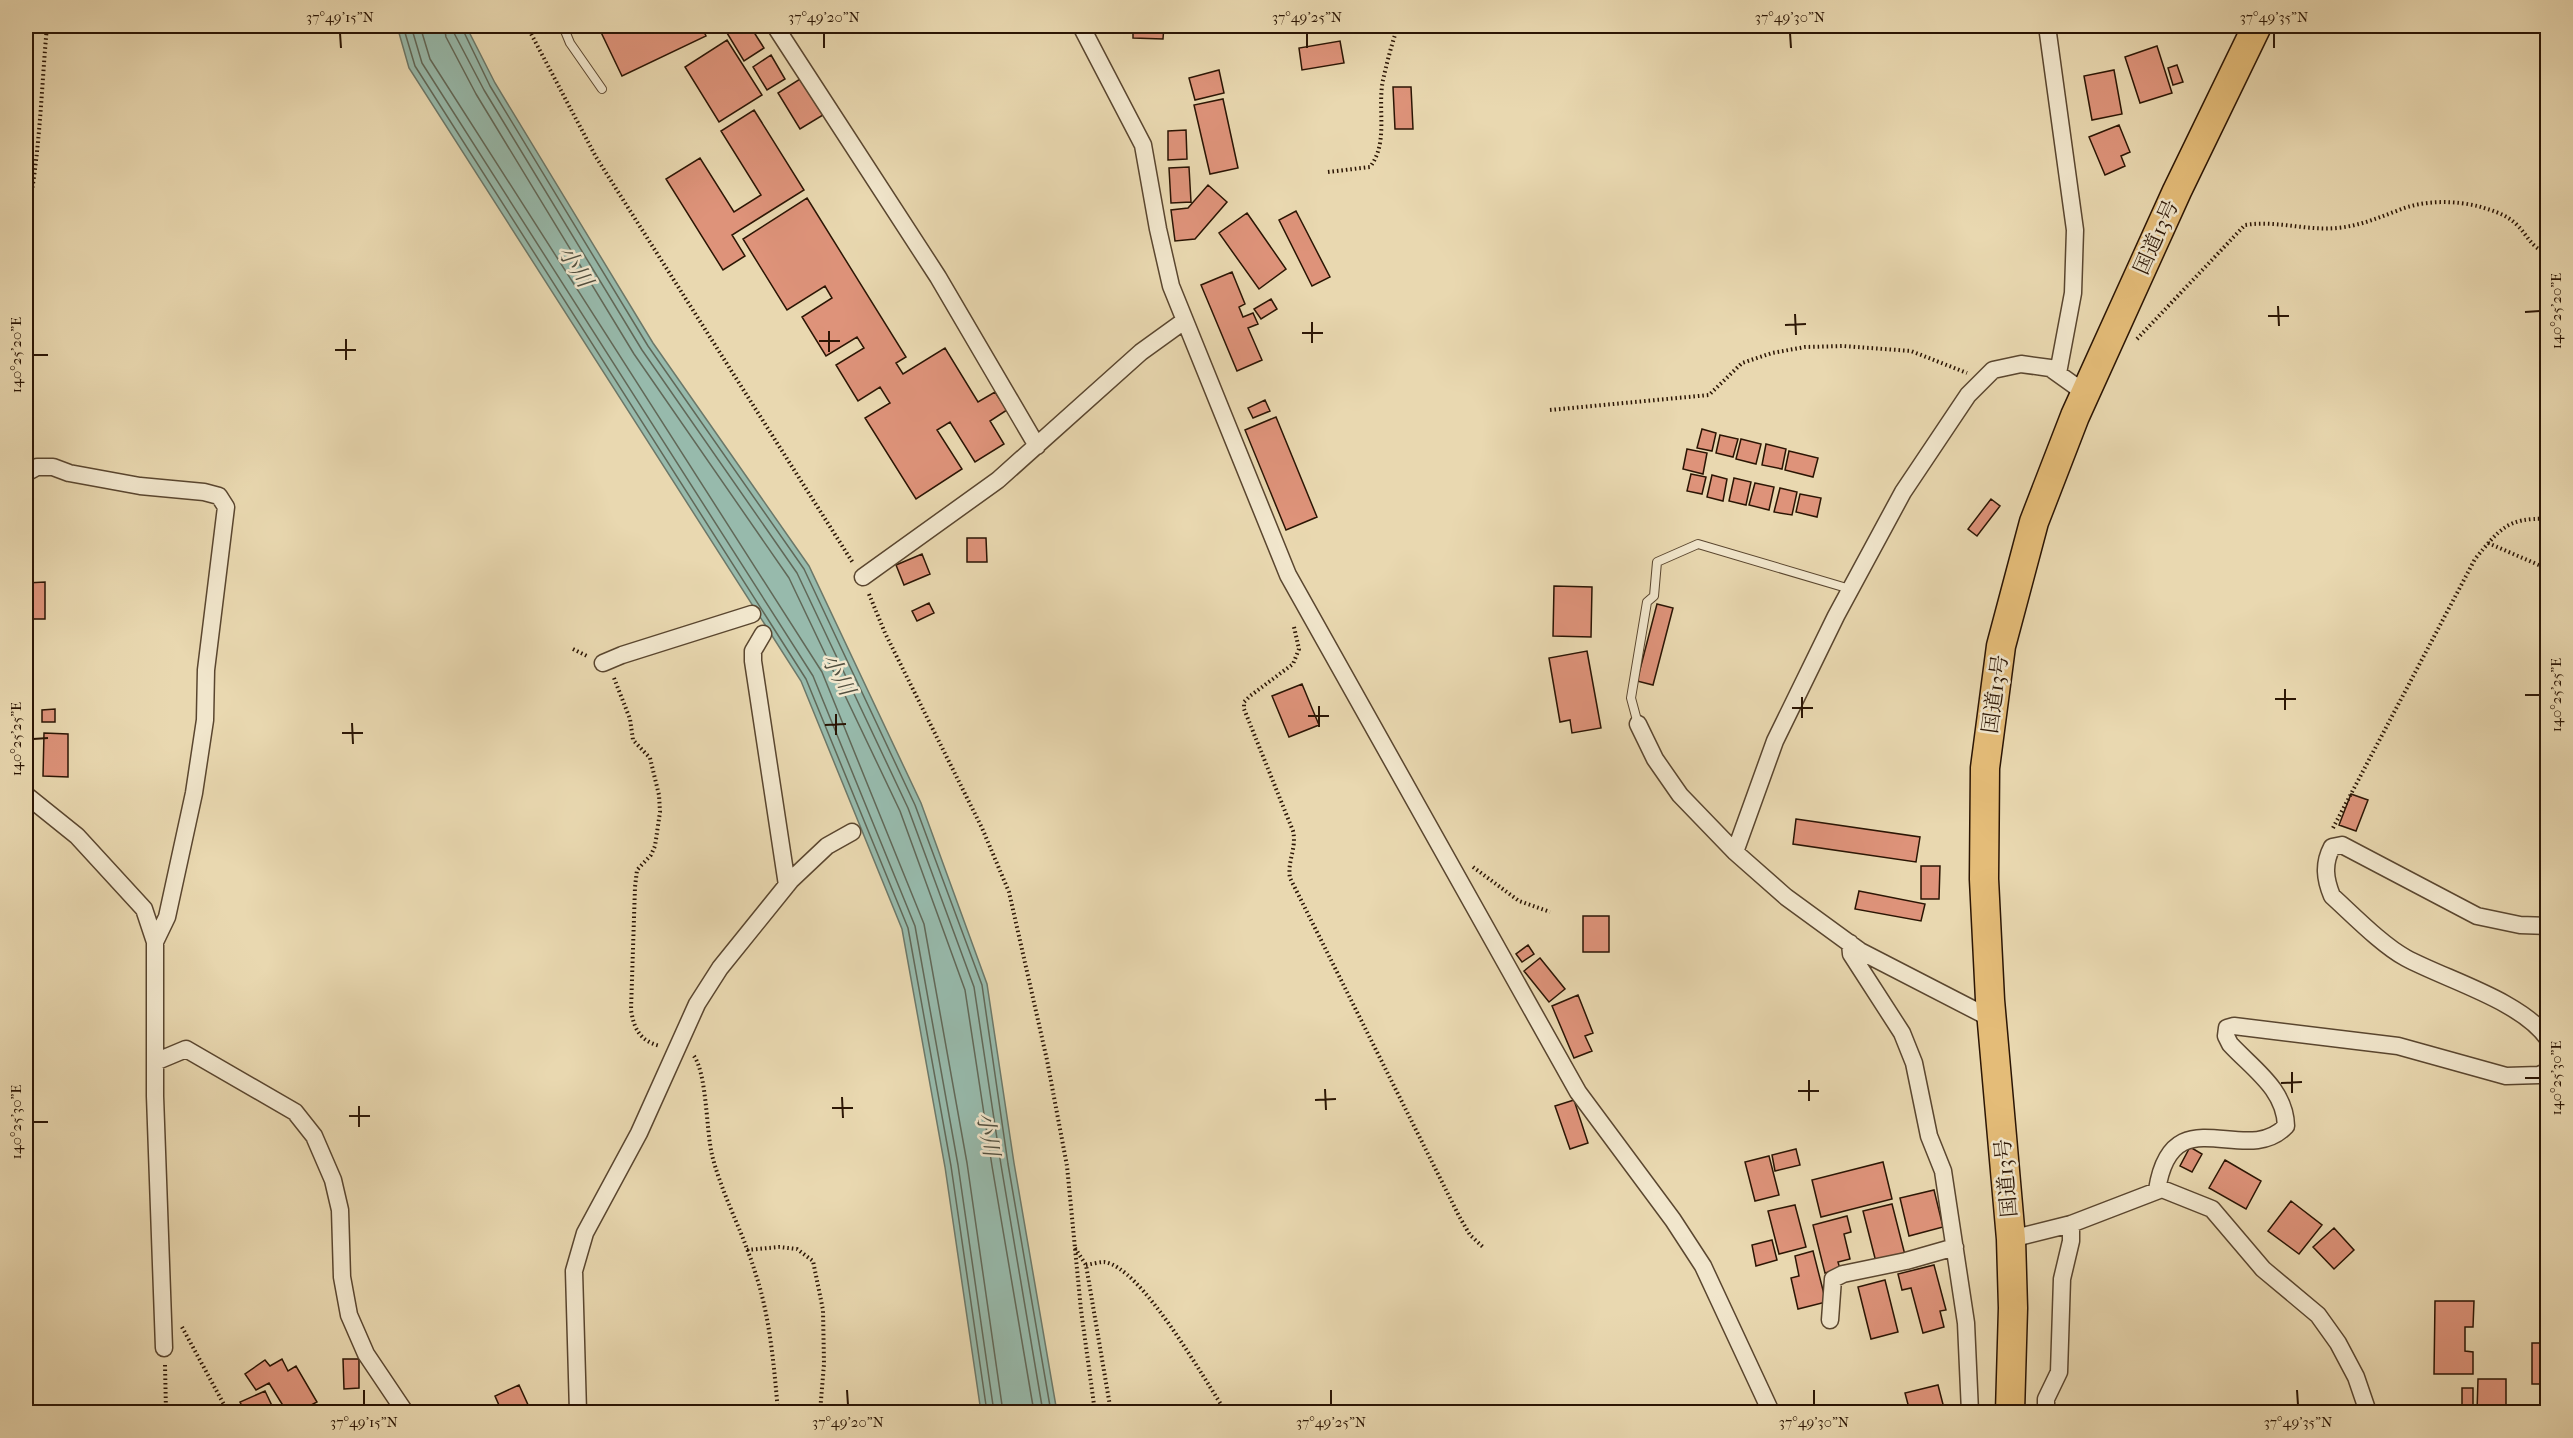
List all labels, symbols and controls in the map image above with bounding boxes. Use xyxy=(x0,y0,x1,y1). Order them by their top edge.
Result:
text: 37°49'15"N xyxy=(306,8,375,26)
text: 37°49'20"N xyxy=(788,8,861,26)
text: 37°49'25"N xyxy=(1272,8,1343,26)
text: 37°49'30"N xyxy=(1755,8,1826,26)
text: 37°49'35"N xyxy=(2240,8,2309,26)
street label: 国道13号 xyxy=(2129,196,2183,278)
water label: 小川 xyxy=(552,241,599,294)
text: 140°25'20"E xyxy=(2547,273,2565,349)
text: 140°25'20"E xyxy=(7,317,25,393)
water label: 小川 xyxy=(816,649,861,702)
street label: 国道13号 xyxy=(1978,653,2012,735)
text: 140°25'25"E xyxy=(2547,658,2565,732)
text: 140°25'25"E xyxy=(7,702,25,776)
text: 140°25'30"E xyxy=(2547,1041,2565,1115)
text: 140°25'30"E xyxy=(7,1085,25,1159)
water label: 小川 xyxy=(971,1110,1005,1160)
street label: 国道13号 xyxy=(1991,1138,2021,1218)
text: 37°49'15"N xyxy=(330,1413,399,1431)
text: 37°49'20"N xyxy=(812,1413,885,1431)
text: 37°49'25"N xyxy=(1296,1413,1367,1431)
text: 37°49'30"N xyxy=(1779,1413,1850,1431)
text: 37°49'35"N xyxy=(2264,1413,2333,1431)

